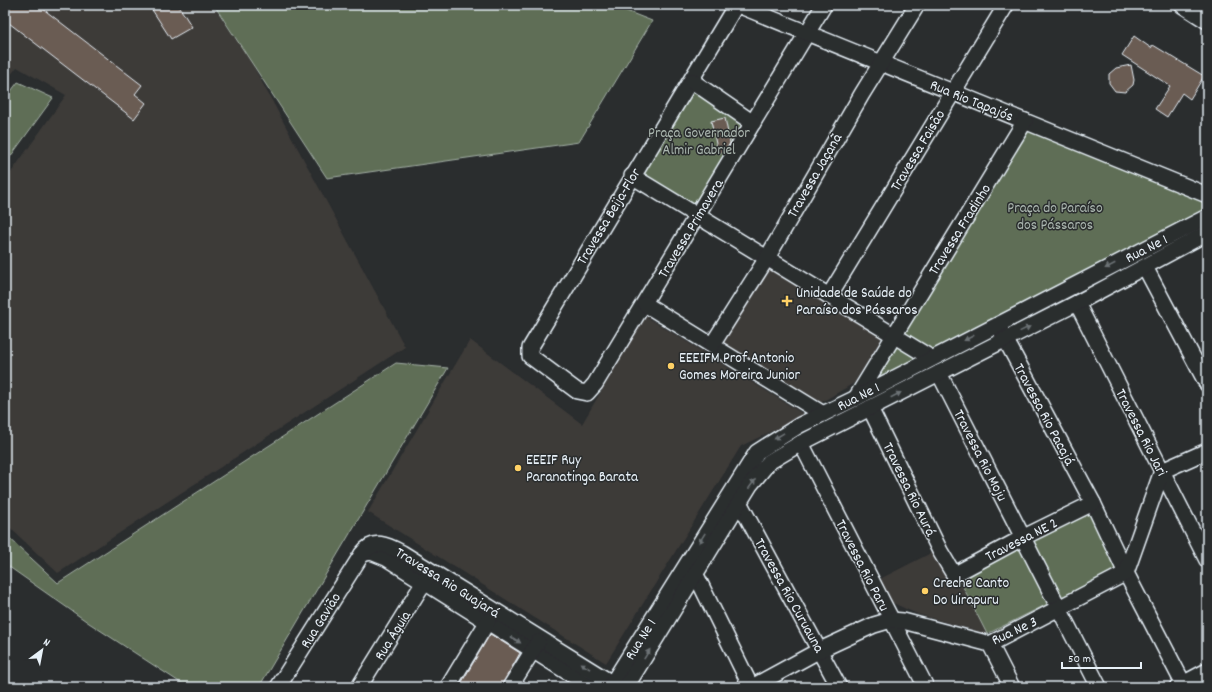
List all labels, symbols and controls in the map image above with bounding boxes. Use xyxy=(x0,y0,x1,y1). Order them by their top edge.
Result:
street label: Rua Rio Tapajós xyxy=(926,75,1016,129)
street label: Travessa Faisão xyxy=(886,106,952,196)
park label: Praça Governador Almir Gabriel xyxy=(648,123,750,162)
street label: Travessa Jaçanã xyxy=(783,129,849,222)
street label: Travessa Beija-Flor xyxy=(572,164,648,270)
street label: Travessa Primavera xyxy=(653,174,731,283)
street label: Travessa Fradinho xyxy=(924,180,998,280)
park label: Praça do Paraíso dos Pássaros xyxy=(1007,198,1103,237)
street label: Rua Ne 1 xyxy=(1122,230,1172,270)
one-way arrow xyxy=(1104,263,1116,270)
place label: Unidade de Saúde do Paraíso dos Pássaros xyxy=(796,283,918,322)
marker: Unidade de Saúde do Paraíso dos Pássaros xyxy=(781,295,793,307)
one-way arrow xyxy=(1019,326,1030,332)
one-way arrow xyxy=(964,335,975,342)
place label: EEEIFM Prof Antonio Gomes Moreira Junior xyxy=(679,348,801,387)
street label: Travessa Rio Pacajá xyxy=(1007,360,1080,470)
marker: EEEIFM Prof Antonio Gomes Moreira Junior xyxy=(666,361,676,371)
street label: Rua Ne 1 xyxy=(834,378,884,418)
street label: Travessa Rio Jari xyxy=(1109,385,1172,481)
one-way arrow xyxy=(891,391,902,398)
street label: Travessa Rio Moju xyxy=(947,406,1012,506)
one-way arrow xyxy=(773,433,785,440)
street label: Travessa Rio Aurá xyxy=(876,439,941,541)
place label: EEEIF Ruy Paranatinga Barata xyxy=(526,450,639,489)
marker: EEEIF Ruy Paranatinga Barata xyxy=(513,463,523,473)
one-way arrow xyxy=(747,478,756,489)
street label: Travessa NE 2 xyxy=(982,513,1062,568)
street label: Travessa Rio Paru xyxy=(829,516,894,616)
one-way arrow xyxy=(698,532,705,544)
street label: Travessa Rio Curuauna xyxy=(748,535,829,658)
street label: Travessa Rio Guajará xyxy=(390,543,504,625)
place label: Creche Canto Do Uirapuru xyxy=(933,573,1009,612)
marker: Creche Canto Do Uirapuru xyxy=(920,586,930,596)
street label: Rua Gavião xyxy=(296,589,348,653)
street label: Rua Águia xyxy=(370,606,418,665)
street label: Rua Ne 3 xyxy=(988,612,1041,652)
street label: Rua Ne 1 xyxy=(620,615,663,665)
north arrow xyxy=(22,630,62,670)
text: N xyxy=(40,635,53,652)
one-way arrow xyxy=(510,636,522,643)
scale bar xyxy=(1062,644,1141,670)
one-way arrow xyxy=(643,649,651,659)
text: 50 m xyxy=(1068,651,1091,668)
one-way arrow xyxy=(579,663,591,670)

